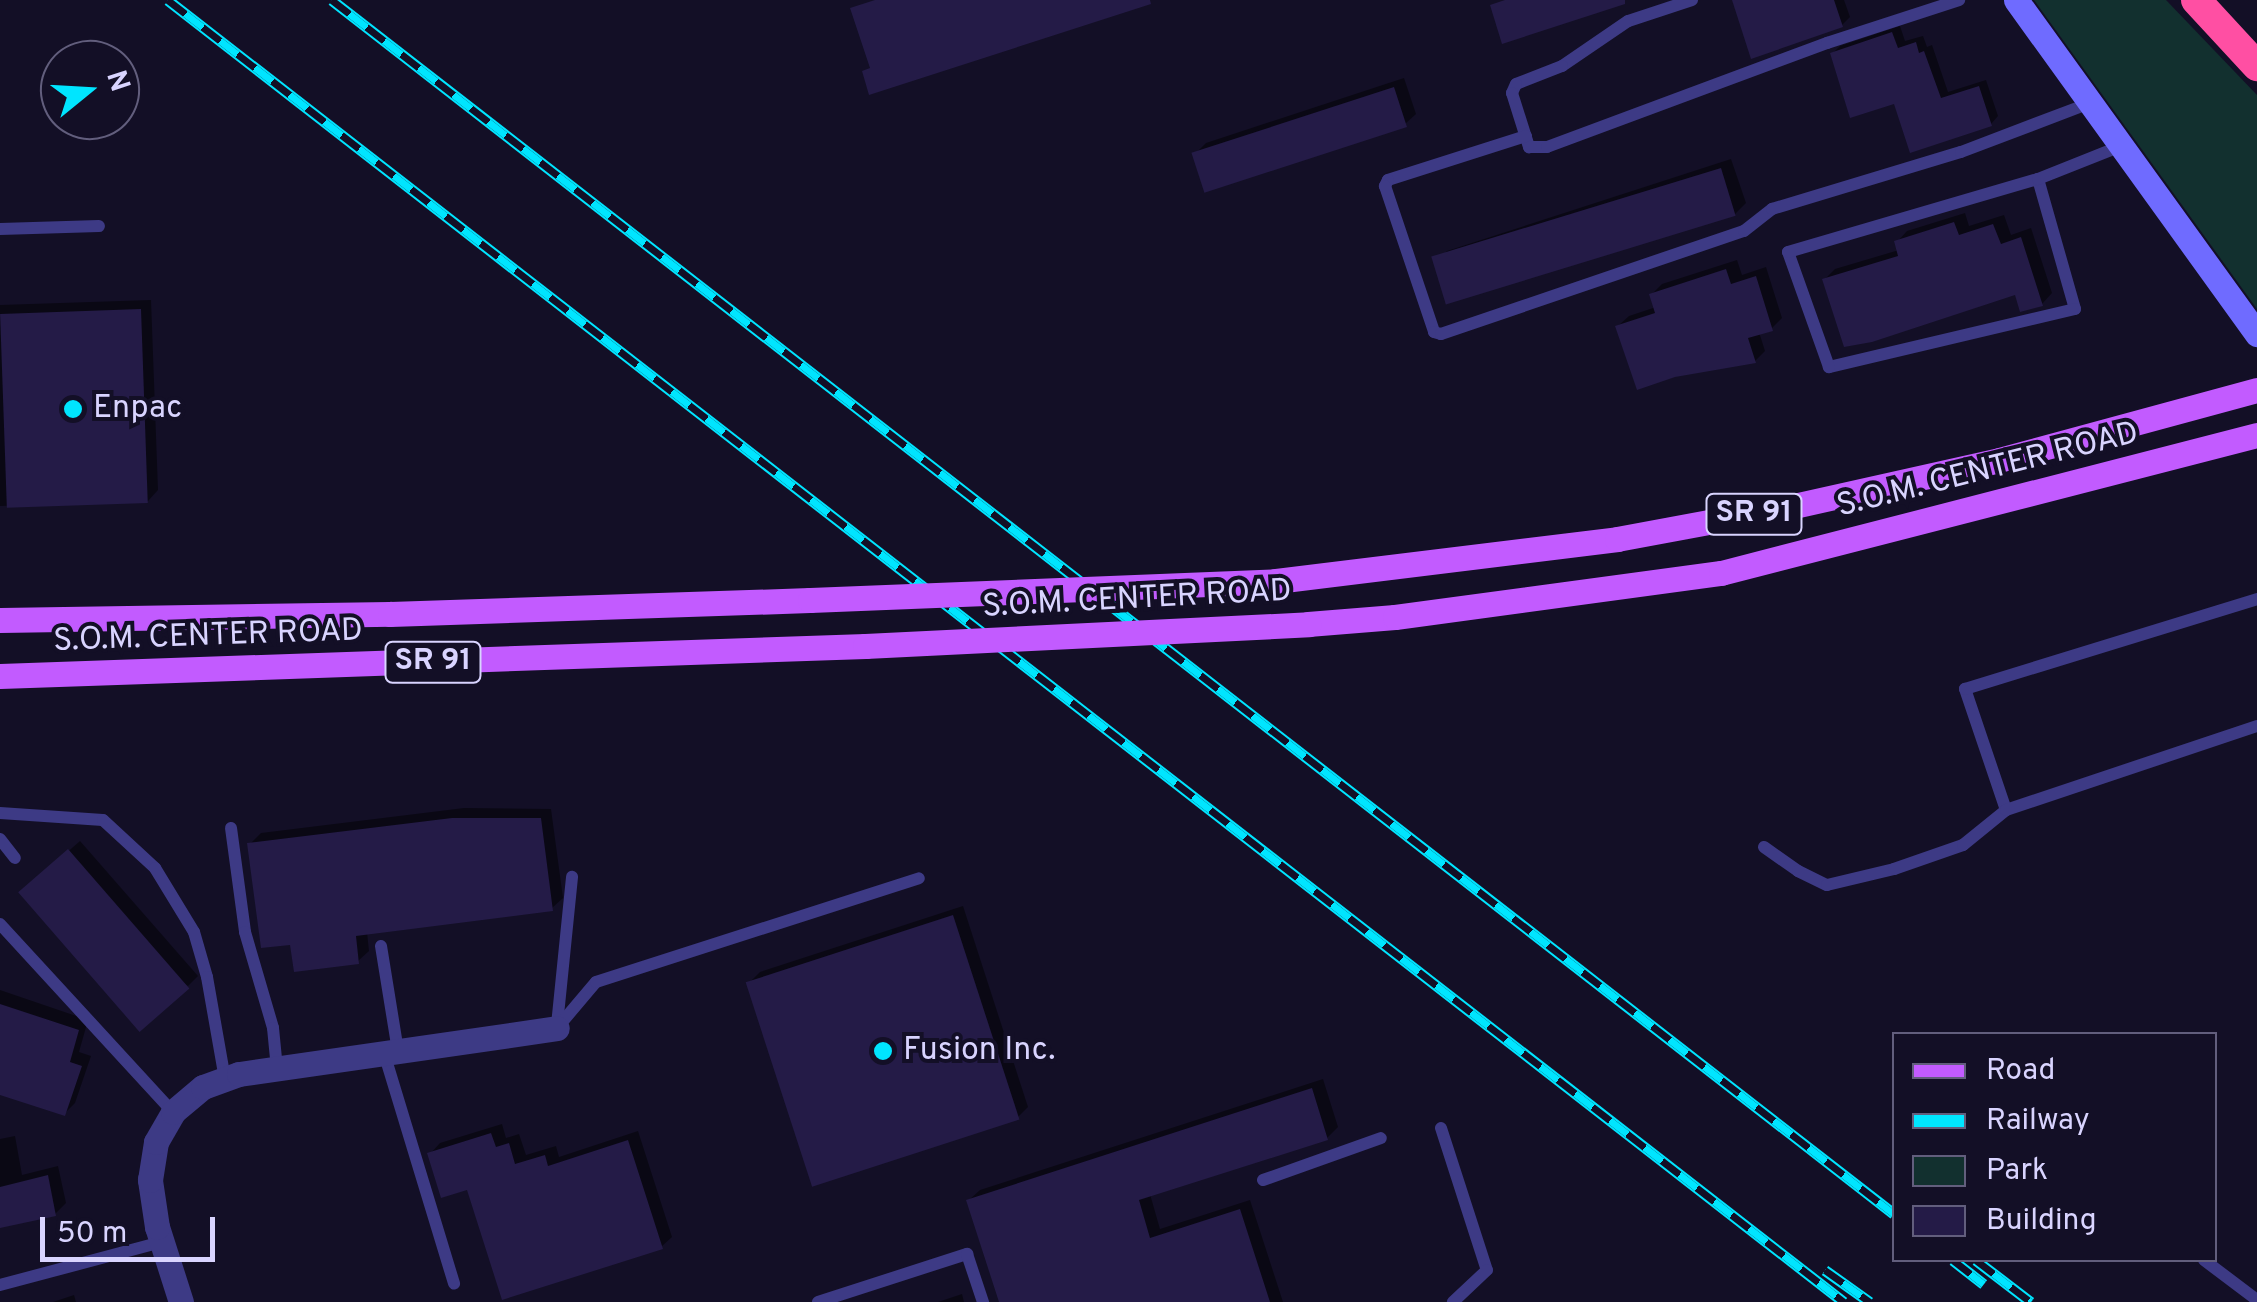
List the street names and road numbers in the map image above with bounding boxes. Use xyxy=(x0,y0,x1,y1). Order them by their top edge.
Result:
street label: S.O.M. CENTER ROAD xyxy=(1833,415,2143,527)
road number: SR 91 xyxy=(1704,489,1804,539)
street label: S.O.M. CENTER ROAD xyxy=(981,573,1293,627)
street label: S.O.M. CENTER ROAD xyxy=(53,612,363,662)
road number: SR 91 xyxy=(383,637,483,687)

